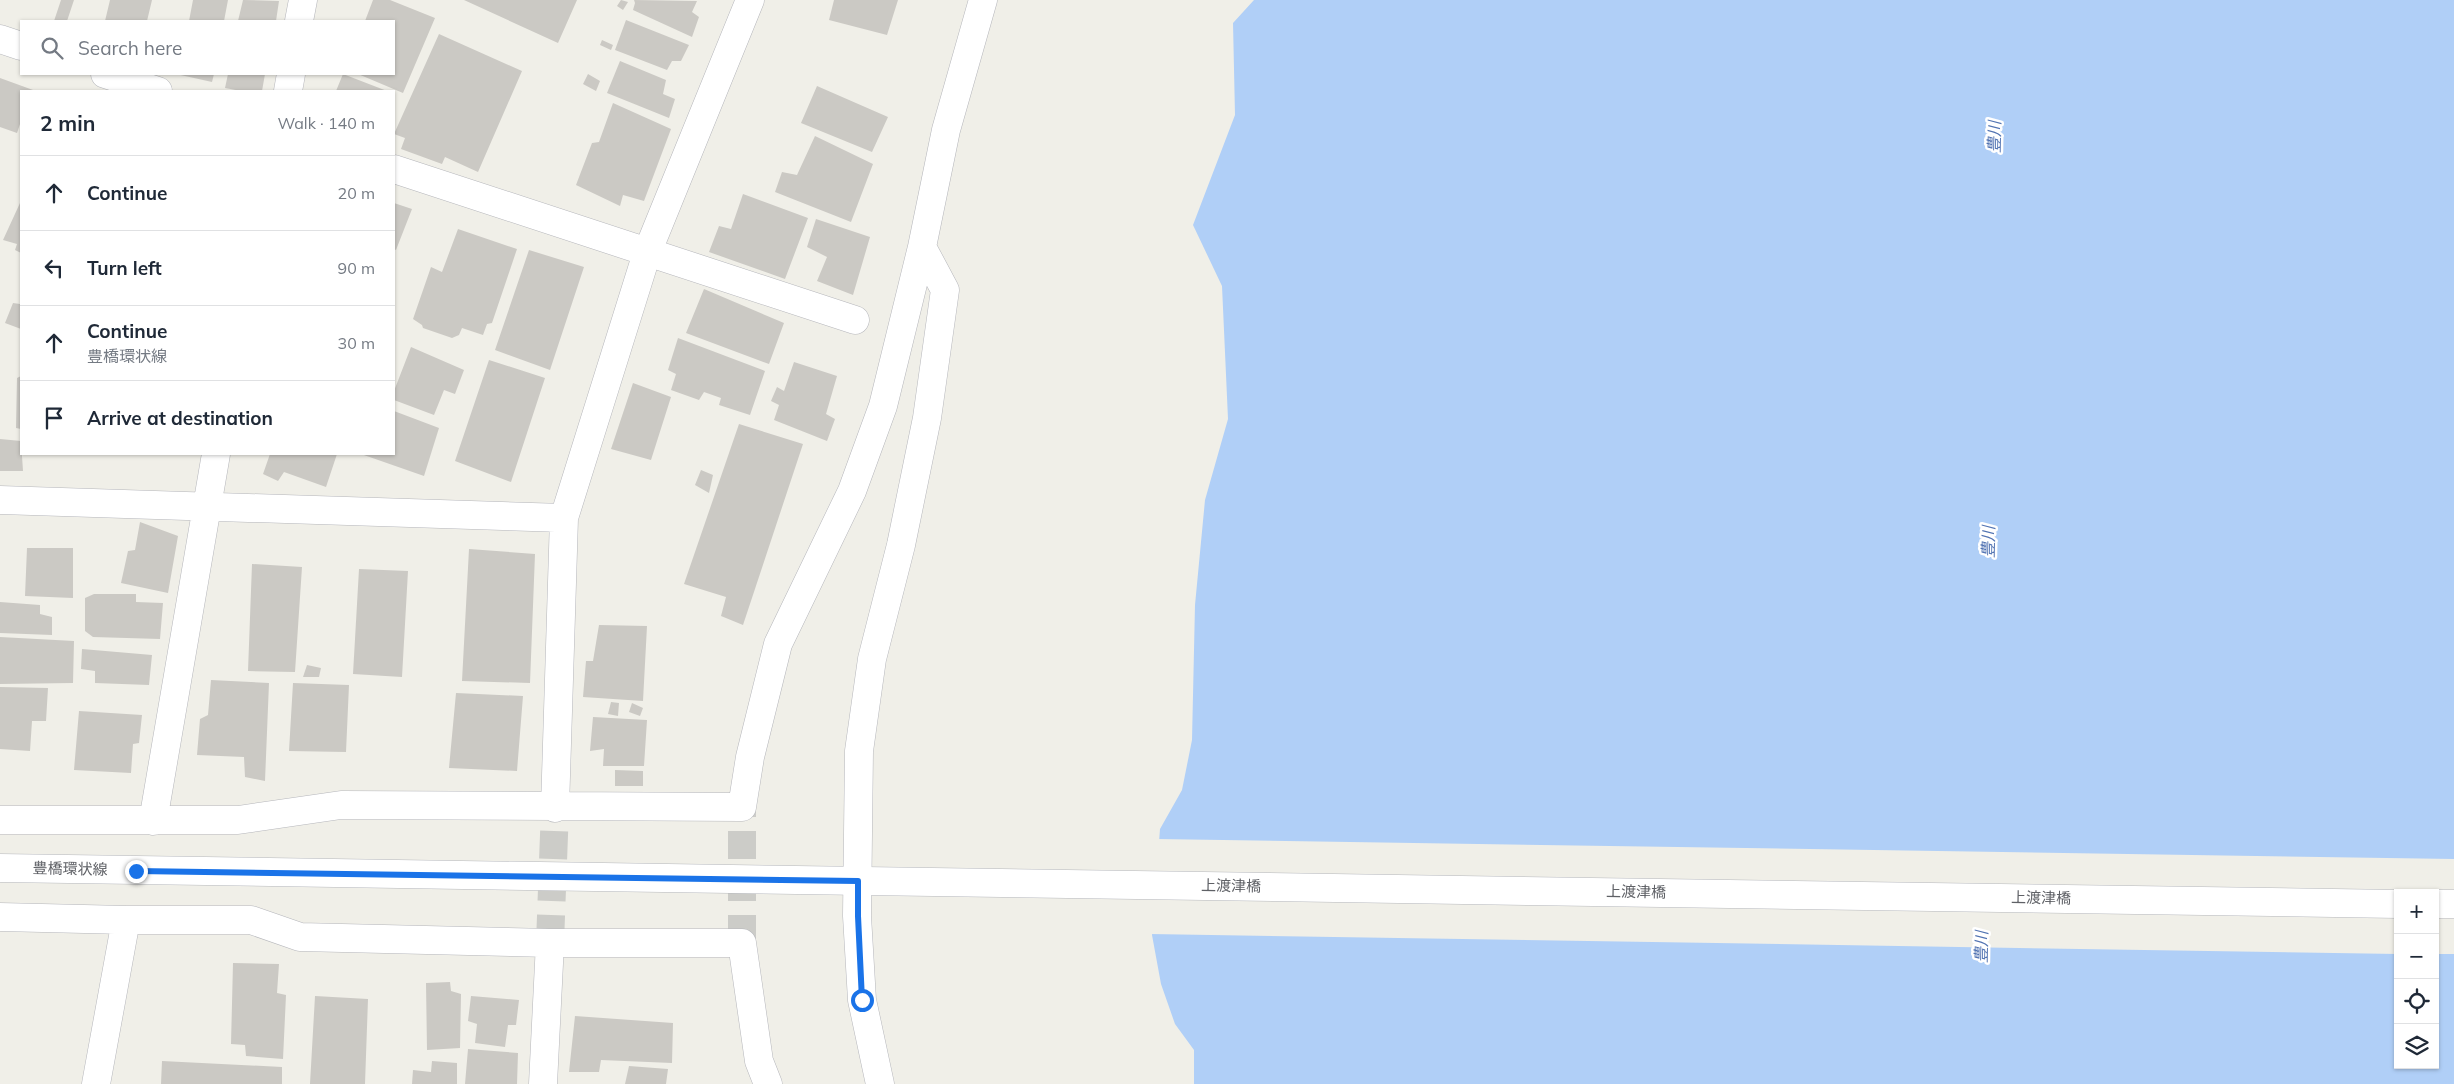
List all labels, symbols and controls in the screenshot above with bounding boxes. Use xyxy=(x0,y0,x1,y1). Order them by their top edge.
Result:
search box xyxy=(20,20,395,75)
icon: search xyxy=(38,34,66,62)
text: Search here xyxy=(78,36,182,60)
text: 2 min xyxy=(40,110,95,136)
text: Walk · 140 m xyxy=(277,113,375,133)
water label: 豊川 xyxy=(1984,119,2004,153)
icon: ahead xyxy=(40,179,68,207)
text: Continue xyxy=(87,181,167,205)
text: 20 m xyxy=(338,183,375,203)
icon: left xyxy=(40,254,68,282)
text: Turn left xyxy=(87,256,162,280)
text: 90 m xyxy=(338,258,375,278)
text: Continue xyxy=(87,319,167,343)
icon: ahead xyxy=(40,329,68,357)
text: 30 m xyxy=(338,333,375,353)
text: 豊橋環状線 xyxy=(87,346,167,366)
icon: arrive xyxy=(40,404,68,432)
text: Arrive at destination xyxy=(87,406,273,430)
water label: 豊川 xyxy=(1978,524,1998,558)
street label: 豊橋環状線 xyxy=(32,858,108,879)
route end xyxy=(125,860,148,883)
street label: 上渡津橋 xyxy=(1201,875,1261,896)
street label: 上渡津橋 xyxy=(1606,881,1666,902)
street label: 上渡津橋 xyxy=(2011,887,2071,908)
map controls xyxy=(2394,889,2439,1069)
button: + xyxy=(2394,889,2439,934)
water label: 豊川 xyxy=(1971,929,1991,963)
button: − xyxy=(2394,934,2439,979)
button: locate xyxy=(2394,979,2439,1024)
route start xyxy=(851,989,874,1012)
button: layers xyxy=(2394,1024,2439,1069)

